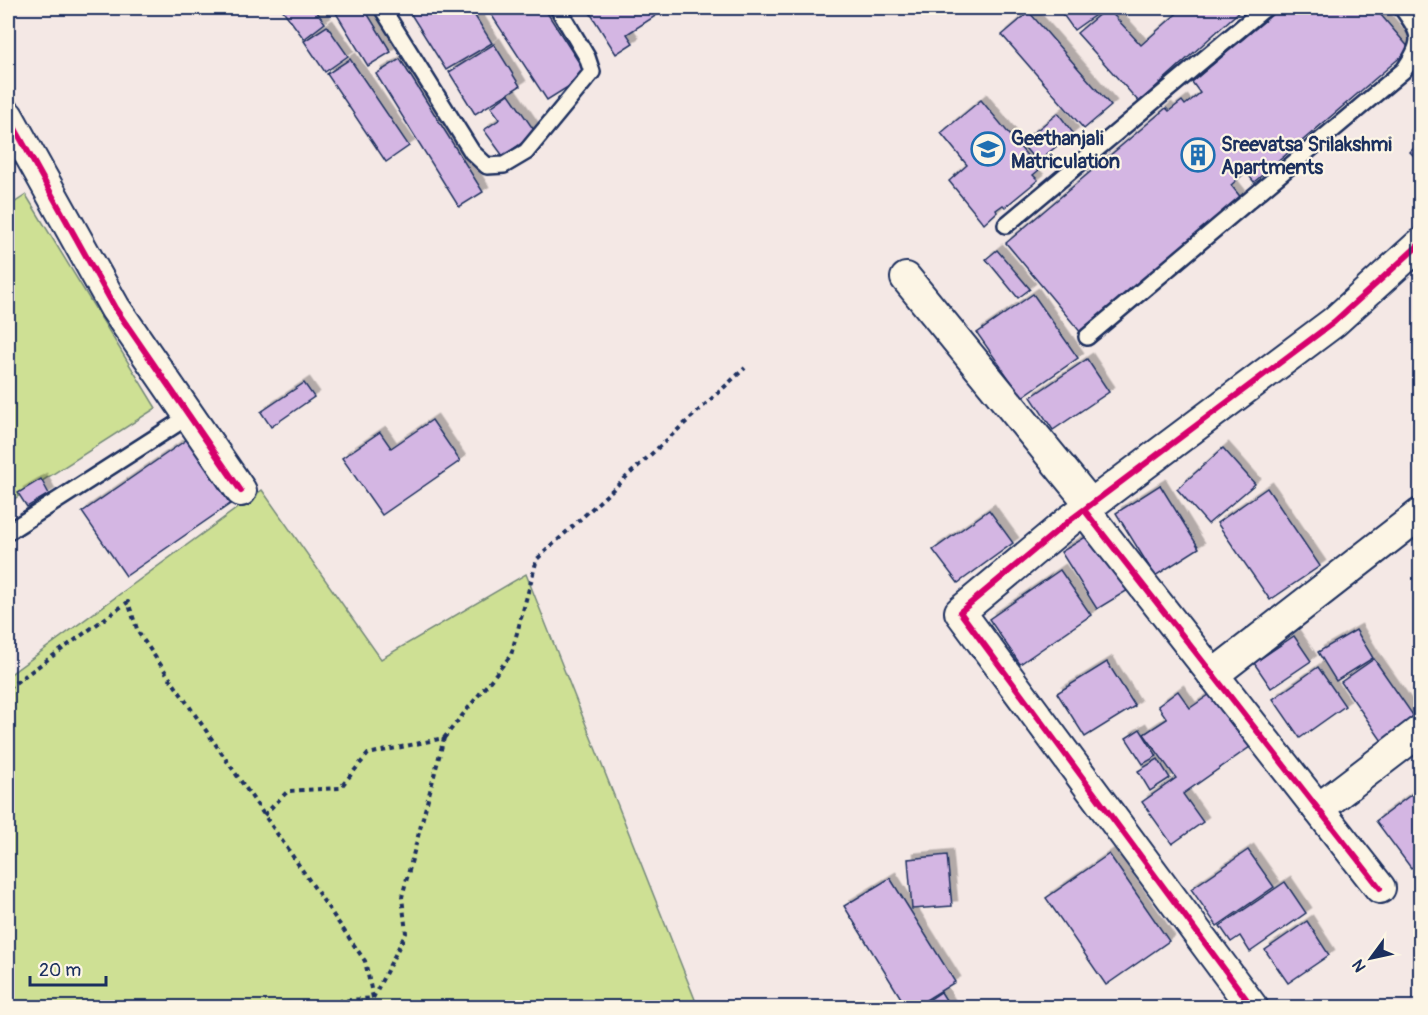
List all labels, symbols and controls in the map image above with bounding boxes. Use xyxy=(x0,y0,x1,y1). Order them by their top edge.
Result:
place label: Geethanjali Matriculation xyxy=(1011,126,1120,174)
school or university icon: Geethanjali Matriculation xyxy=(970,131,1006,167)
place label: Sreevatsa Srilakshmi Apartments xyxy=(1221,132,1392,180)
building icon: Sreevatsa Srilakshmi Apartments xyxy=(1180,137,1216,173)
north arrow xyxy=(1341,928,1401,988)
scale bar xyxy=(30,949,106,987)
text: N xyxy=(1348,955,1371,976)
text: 20 m xyxy=(39,959,81,982)

